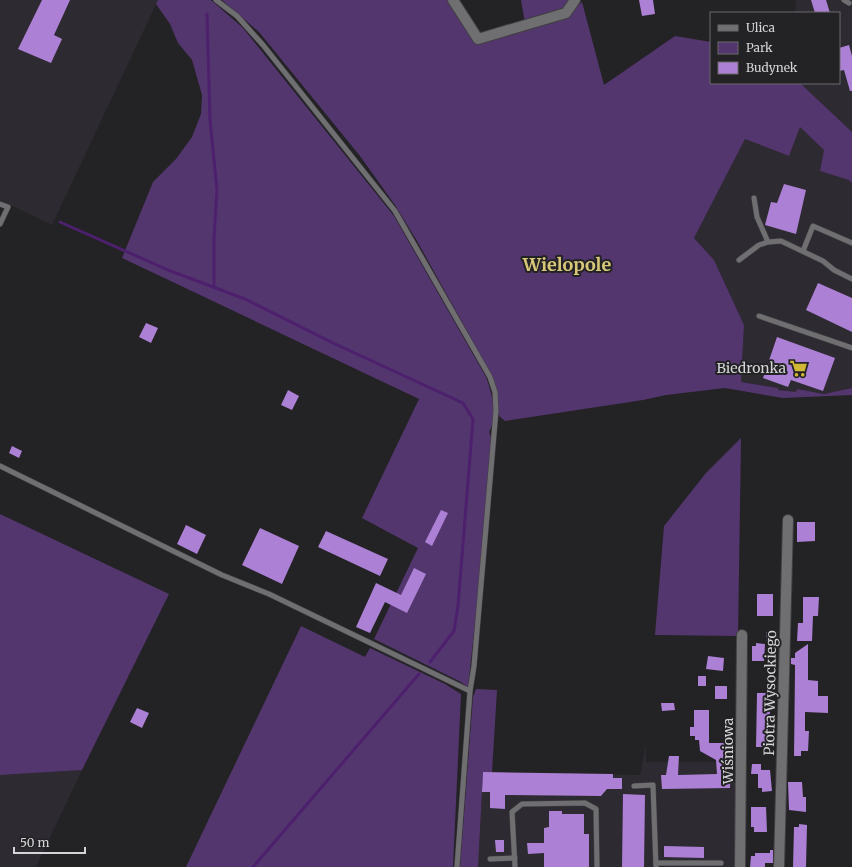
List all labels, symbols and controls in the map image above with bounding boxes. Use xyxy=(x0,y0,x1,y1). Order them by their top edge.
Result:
legend xyxy=(710,12,840,84)
text: Ulica xyxy=(746,20,775,35)
text: Park xyxy=(746,40,773,55)
text: Budynek xyxy=(746,60,798,75)
district label: Wielopole xyxy=(522,253,611,276)
supermarket icon: Biedronka xyxy=(789,358,809,378)
place label: Biedronka xyxy=(717,359,786,377)
street label: Piotra Wysockiego xyxy=(760,630,780,756)
street label: Wiśniowa xyxy=(719,717,737,785)
scale bar xyxy=(14,829,85,855)
text: 50 m xyxy=(20,835,49,850)

